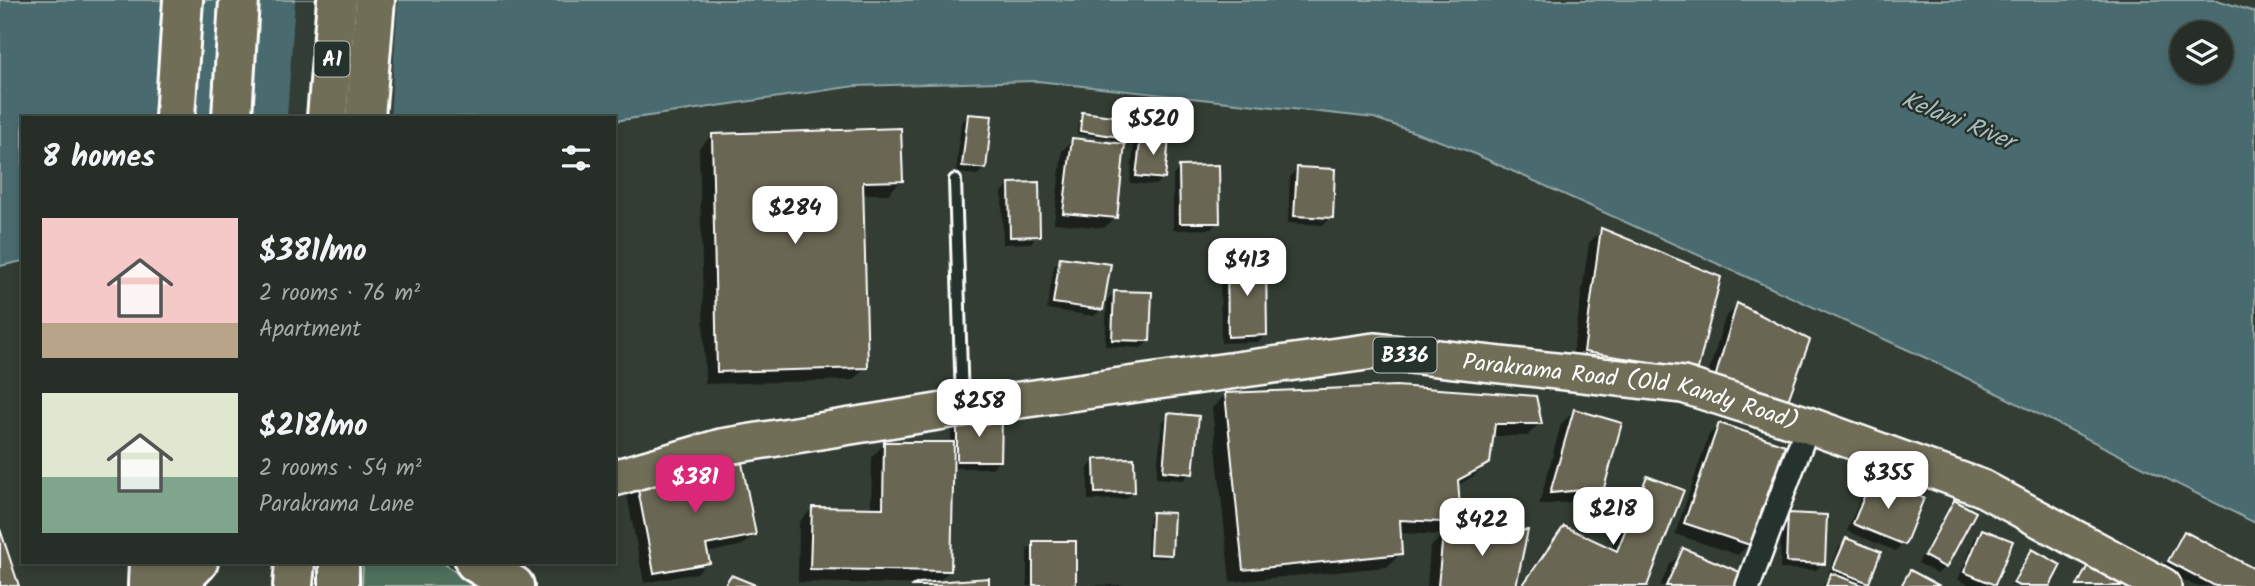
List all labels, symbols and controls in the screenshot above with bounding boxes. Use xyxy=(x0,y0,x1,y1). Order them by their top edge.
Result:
map controls xyxy=(2170,21,2233,84)
button: layers xyxy=(2170,21,2233,84)
road number: A1 xyxy=(314,42,350,76)
water label: Kelani River xyxy=(1895,81,2025,164)
pin: $520 xyxy=(1112,97,1194,157)
text: $520 xyxy=(1128,102,1178,138)
text: 8 homes xyxy=(42,134,155,182)
icon: filters xyxy=(557,139,595,177)
pin: $284 xyxy=(754,187,836,246)
text: $284 xyxy=(768,191,822,227)
text: $381/mo xyxy=(259,228,367,276)
pin: $413 xyxy=(1206,238,1288,298)
text: $413 xyxy=(1224,243,1270,279)
icon: home xyxy=(98,246,182,330)
text: 2 rooms · 76 m² xyxy=(259,276,420,312)
text: Apartment xyxy=(259,312,361,348)
road number: B336 xyxy=(1374,338,1436,372)
street label: Parakrama Road (Old Kandy Road) xyxy=(1461,345,1803,441)
pin: $258 xyxy=(938,380,1020,439)
text: $258 xyxy=(953,384,1005,420)
text: $218/mo xyxy=(259,403,368,451)
icon: home xyxy=(98,421,182,505)
text: 2 rooms · 54 m² xyxy=(259,451,422,487)
pin: $355 xyxy=(1847,452,1929,511)
pin: $381 xyxy=(654,456,736,515)
text: $355 xyxy=(1863,456,1913,492)
text: $381 xyxy=(672,460,718,496)
text: Parakrama Lane xyxy=(259,487,414,523)
pin: $218 xyxy=(1572,488,1654,547)
text: $218 xyxy=(1589,492,1637,528)
pin: $422 xyxy=(1441,498,1523,558)
text: $422 xyxy=(1456,503,1508,539)

